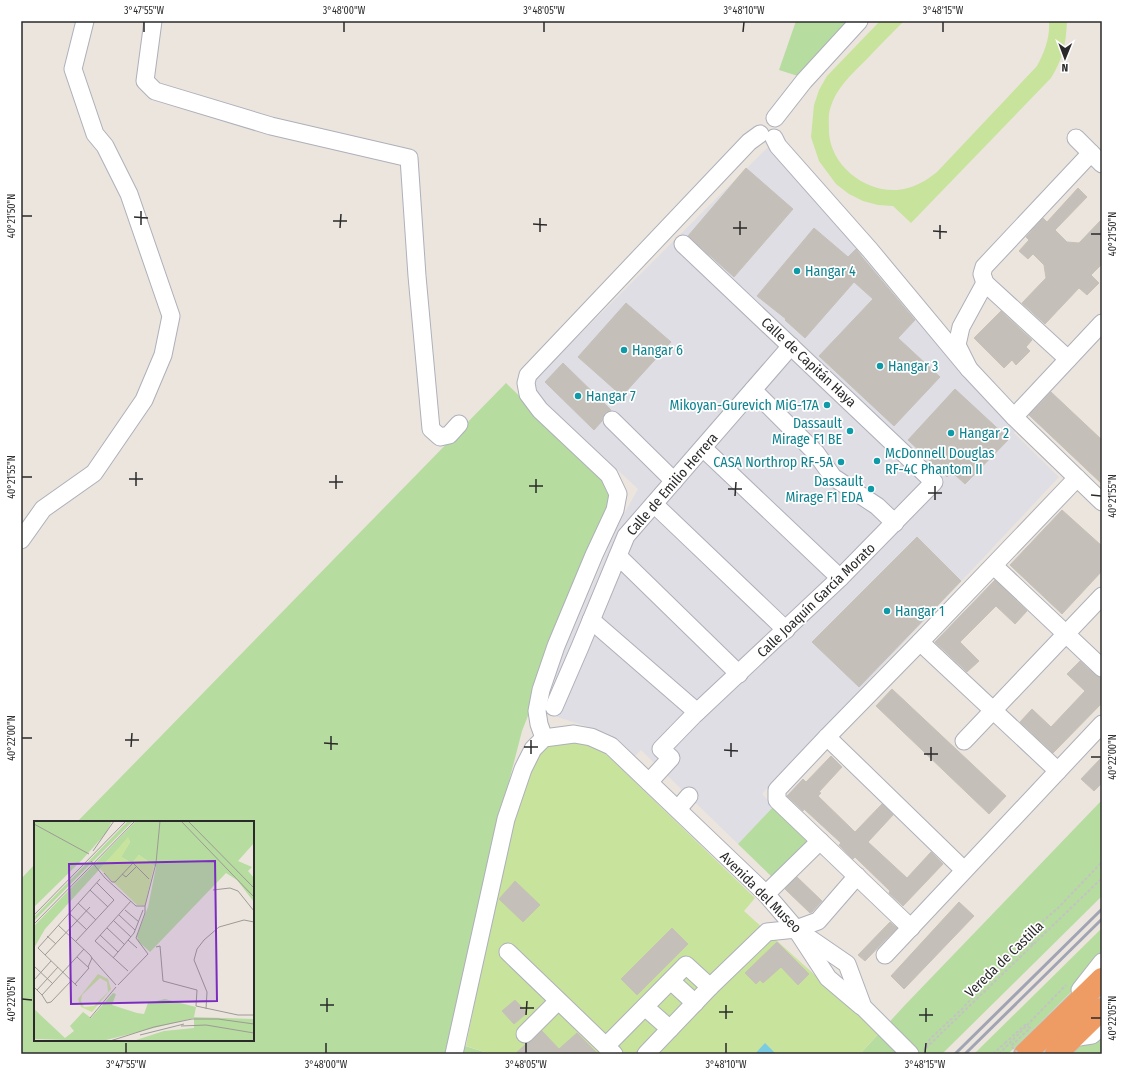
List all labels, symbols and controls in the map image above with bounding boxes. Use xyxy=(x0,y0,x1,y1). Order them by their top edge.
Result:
text: 3°47'55"W xyxy=(124,5,165,17)
text: 3°48'00"W xyxy=(323,5,366,17)
text: 3°48'05"W xyxy=(523,5,565,17)
text: 3°48'10"W xyxy=(723,5,765,17)
text: 3°48'15"W xyxy=(923,5,964,17)
north arrow xyxy=(1045,38,1085,78)
text: N xyxy=(1061,61,1068,74)
text: 40°21'50"N xyxy=(6,194,18,238)
text: 40°21'50"N xyxy=(1107,212,1119,256)
place label: Hangar 4 xyxy=(805,263,856,280)
marker: Hangar 4 xyxy=(792,266,802,276)
street label: Calle de Capitán Haya xyxy=(758,314,860,411)
place label: Hangar 6 xyxy=(632,342,683,359)
marker: Hangar 6 xyxy=(619,345,629,355)
place label: Hangar 3 xyxy=(888,358,938,375)
marker: Hangar 3 xyxy=(875,361,885,371)
place label: Hangar 7 xyxy=(586,388,636,405)
marker: Hangar 7 xyxy=(573,391,583,401)
place label: Mikoyan-Gurevich MiG-17A xyxy=(669,397,820,414)
marker: Mikoyan-Gurevich MiG-17A xyxy=(822,400,832,410)
place label: Dassault Mirage F1 BE xyxy=(772,415,842,448)
place label: Hangar 2 xyxy=(959,425,1009,442)
marker: Dassault Mirage F1 BE xyxy=(845,426,855,436)
marker: Hangar 2 xyxy=(946,428,956,438)
street label: Calle de Emilio Herrera xyxy=(623,429,722,539)
place label: McDonnell Douglas RF-4C Phantom II xyxy=(885,445,995,478)
place label: CASA Northrop RF-5A xyxy=(713,454,834,471)
text: 40°21'55"N xyxy=(6,455,18,499)
marker: McDonnell Douglas RF-4C Phantom II xyxy=(872,456,882,466)
marker: CASA Northrop RF-5A xyxy=(836,457,846,467)
place label: Dassault Mirage F1 EDA xyxy=(785,473,864,506)
text: 40°21'55"N xyxy=(1107,474,1119,518)
marker: Dassault Mirage F1 EDA xyxy=(866,484,876,494)
street label: Calle Joaquín García Morato xyxy=(754,540,879,661)
place label: Hangar 1 xyxy=(895,603,945,620)
marker: Hangar 1 xyxy=(882,606,892,616)
text: 40°22'00"N xyxy=(6,715,18,761)
text: 40°22'00"N xyxy=(1107,734,1119,780)
inset map xyxy=(34,821,254,1041)
street label: Avenida del Museo xyxy=(716,848,805,937)
street label: Vereda de Castilla xyxy=(962,918,1047,1001)
text: 40°22'05"N xyxy=(6,977,18,1021)
text: 40°22'05"N xyxy=(1107,996,1119,1040)
text: 3°47'55"W xyxy=(106,1059,147,1071)
text: 3°48'00"W xyxy=(305,1059,348,1071)
text: 3°48'05"W xyxy=(505,1059,547,1071)
text: 3°48'10"W xyxy=(705,1059,747,1071)
text: 3°48'15"W xyxy=(905,1059,946,1071)

